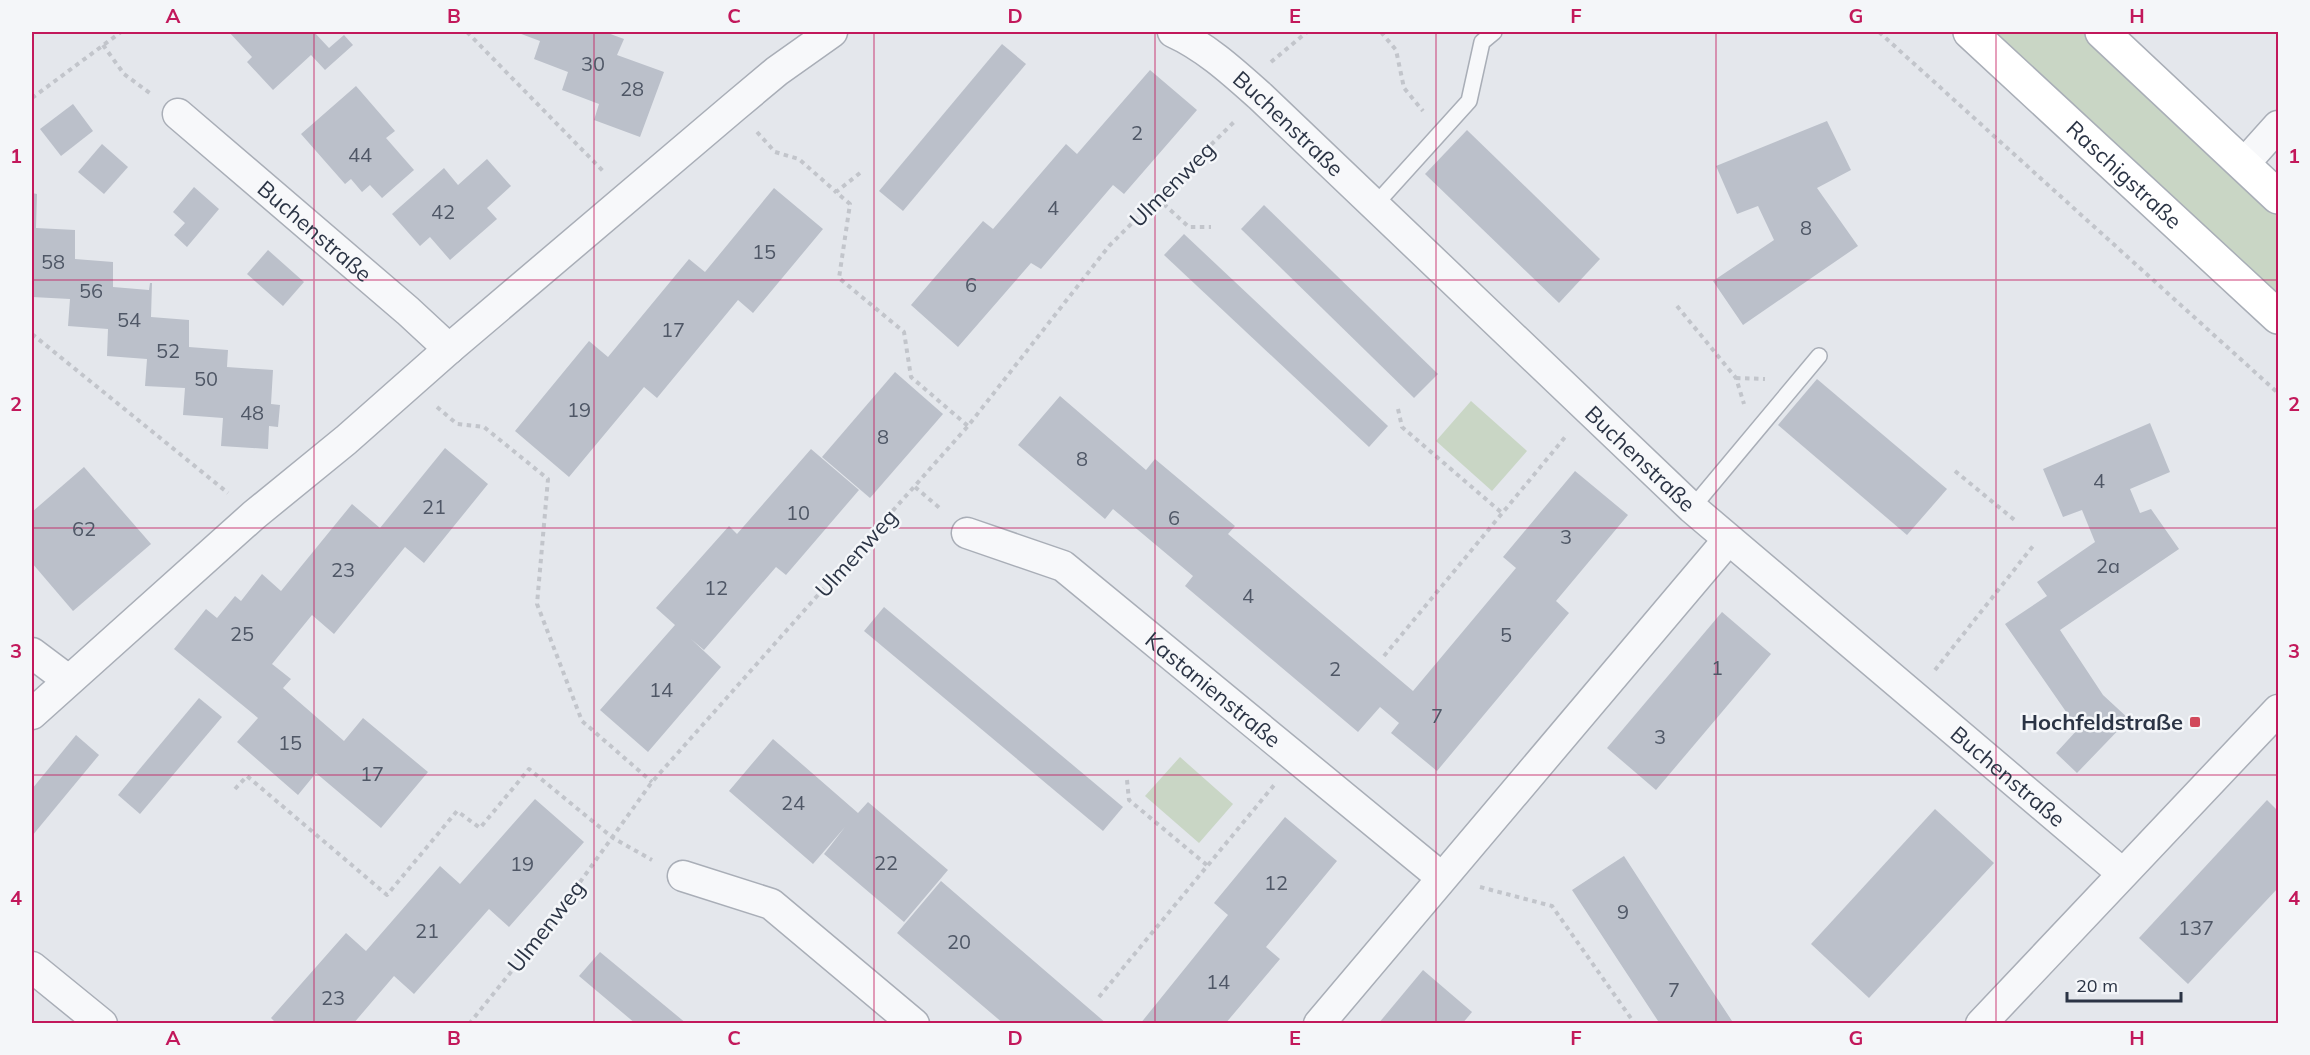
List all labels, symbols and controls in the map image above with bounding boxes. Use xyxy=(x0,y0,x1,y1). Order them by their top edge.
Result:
text: A xyxy=(166,3,181,28)
text: B xyxy=(447,3,461,28)
text: C xyxy=(727,3,741,28)
text: D xyxy=(1007,3,1023,28)
text: E xyxy=(1289,3,1301,28)
text: F xyxy=(1570,3,1582,28)
text: G xyxy=(1849,3,1863,28)
text: H xyxy=(2129,3,2145,28)
house number: 30 xyxy=(581,51,605,76)
street label: Buchenstraße xyxy=(1227,65,1350,182)
house number: 28 xyxy=(620,76,644,101)
street label: Raschigstraße xyxy=(2061,114,2188,235)
house number: 2 xyxy=(1131,120,1143,145)
street label: Ulmenweg xyxy=(1123,135,1221,233)
house number: 44 xyxy=(348,142,372,167)
text: 1 xyxy=(10,143,22,168)
text: 1 xyxy=(2288,143,2300,168)
street label: Buchenstraße xyxy=(252,174,378,288)
house number: 4 xyxy=(1047,195,1059,220)
house number: 42 xyxy=(431,199,455,224)
house number: 8 xyxy=(1800,215,1812,240)
house number: 15 xyxy=(752,239,776,264)
house number: 58 xyxy=(41,249,65,274)
house number: 6 xyxy=(965,272,977,297)
house number: 56 xyxy=(79,278,103,303)
house number: 54 xyxy=(117,307,141,332)
house number: 17 xyxy=(661,317,685,342)
house number: 52 xyxy=(156,338,180,363)
house number: 50 xyxy=(194,366,218,391)
text: 2 xyxy=(10,391,22,416)
text: 2 xyxy=(2288,391,2300,416)
house number: 19 xyxy=(567,397,591,422)
house number: 48 xyxy=(240,400,264,425)
street label: Buchenstraße xyxy=(1579,400,1701,518)
house number: 8 xyxy=(877,424,889,449)
house number: 8 xyxy=(1076,446,1088,471)
house number: 4 xyxy=(2093,468,2105,493)
house number: 21 xyxy=(422,494,446,519)
house number: 10 xyxy=(786,500,810,525)
street label: Ulmenweg xyxy=(809,503,903,603)
house number: 6 xyxy=(1168,505,1180,530)
house number: 62 xyxy=(72,516,96,541)
house number: 3 xyxy=(1560,524,1572,549)
house number: 2a xyxy=(2096,553,2120,578)
house number: 23 xyxy=(331,557,355,582)
house number: 12 xyxy=(704,575,728,600)
house number: 4 xyxy=(1242,583,1254,608)
house number: 25 xyxy=(230,621,254,646)
house number: 5 xyxy=(1500,622,1512,647)
street label: Kastanienstraße xyxy=(1140,626,1287,754)
text: 3 xyxy=(10,638,22,663)
text: 3 xyxy=(2288,638,2300,663)
house number: 1 xyxy=(1711,655,1723,680)
house number: 2 xyxy=(1329,656,1341,681)
house number: 14 xyxy=(649,677,673,702)
house number: 7 xyxy=(1431,703,1443,728)
place label: Hochfeldstraße xyxy=(2021,708,2183,736)
marker: Hochfeldstraße xyxy=(2188,715,2202,729)
street label: Buchenstraße xyxy=(1945,720,2071,833)
house number: 3 xyxy=(1654,724,1666,749)
house number: 15 xyxy=(278,730,302,755)
house number: 17 xyxy=(360,761,384,786)
house number: 24 xyxy=(781,790,805,815)
house number: 22 xyxy=(874,850,898,875)
house number: 19 xyxy=(510,851,534,876)
house number: 12 xyxy=(1264,870,1288,895)
street label: Ulmenweg xyxy=(501,874,591,978)
text: 4 xyxy=(10,885,22,910)
text: 4 xyxy=(2288,885,2300,910)
house number: 9 xyxy=(1617,899,1629,924)
house number: 137 xyxy=(2178,915,2214,940)
house number: 21 xyxy=(415,918,439,943)
house number: 20 xyxy=(947,929,971,954)
scale bar xyxy=(2067,965,2181,1003)
house number: 14 xyxy=(1206,969,1230,994)
text: 20 m xyxy=(2076,974,2118,997)
house number: 7 xyxy=(1668,977,1680,1002)
house number: 23 xyxy=(321,985,345,1010)
text: A xyxy=(166,1025,181,1050)
text: B xyxy=(447,1025,461,1050)
text: C xyxy=(727,1025,741,1050)
text: D xyxy=(1007,1025,1023,1050)
text: E xyxy=(1289,1025,1301,1050)
text: F xyxy=(1570,1025,1582,1050)
text: G xyxy=(1849,1025,1863,1050)
text: H xyxy=(2129,1025,2145,1050)

